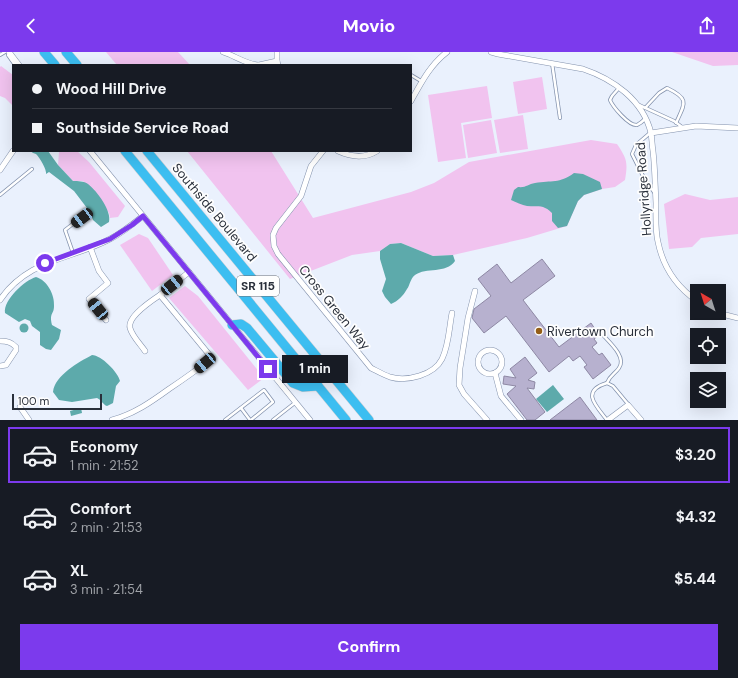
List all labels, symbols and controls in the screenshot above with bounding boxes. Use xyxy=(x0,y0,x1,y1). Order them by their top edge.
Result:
text: Movio xyxy=(343,14,395,38)
icon: back xyxy=(20,15,42,37)
icon: share xyxy=(696,15,718,37)
text: Wood Hill Drive xyxy=(56,79,166,99)
text: Southside Service Road xyxy=(56,118,229,138)
street label: Hollyridge Road xyxy=(632,142,655,236)
street label: Southside Boulevard xyxy=(168,160,261,265)
car xyxy=(69,206,95,230)
route start xyxy=(36,254,54,272)
street label: Cross Green Way xyxy=(295,261,374,353)
car xyxy=(159,273,185,297)
road number: SR 115 xyxy=(237,276,279,296)
north arrow xyxy=(690,284,726,320)
map controls xyxy=(690,284,726,408)
car xyxy=(86,296,110,322)
place label: Rivertown Church xyxy=(547,323,654,340)
marker: Rivertown Church xyxy=(534,326,544,336)
button: locate xyxy=(690,328,726,364)
car xyxy=(192,351,218,375)
callout: 1 min xyxy=(282,355,348,383)
route end xyxy=(259,360,277,378)
text: 1 min xyxy=(299,360,331,377)
button: layers xyxy=(690,372,726,408)
scale bar xyxy=(12,392,102,411)
text: 100 m xyxy=(18,394,49,408)
icon: car xyxy=(22,437,58,473)
text: Economy xyxy=(70,437,138,457)
text: $3.20 xyxy=(675,445,716,465)
text: 1 min · 21:52 xyxy=(70,457,139,474)
icon: car xyxy=(22,499,58,535)
text: Comfort xyxy=(70,499,131,519)
text: $4.32 xyxy=(676,507,716,527)
text: 2 min · 21:53 xyxy=(70,519,142,536)
icon: car xyxy=(22,561,58,597)
text: XL xyxy=(70,561,88,581)
text: $5.44 xyxy=(674,569,716,589)
text: 3 min · 21:54 xyxy=(70,581,143,598)
button: Confirm xyxy=(20,624,718,670)

